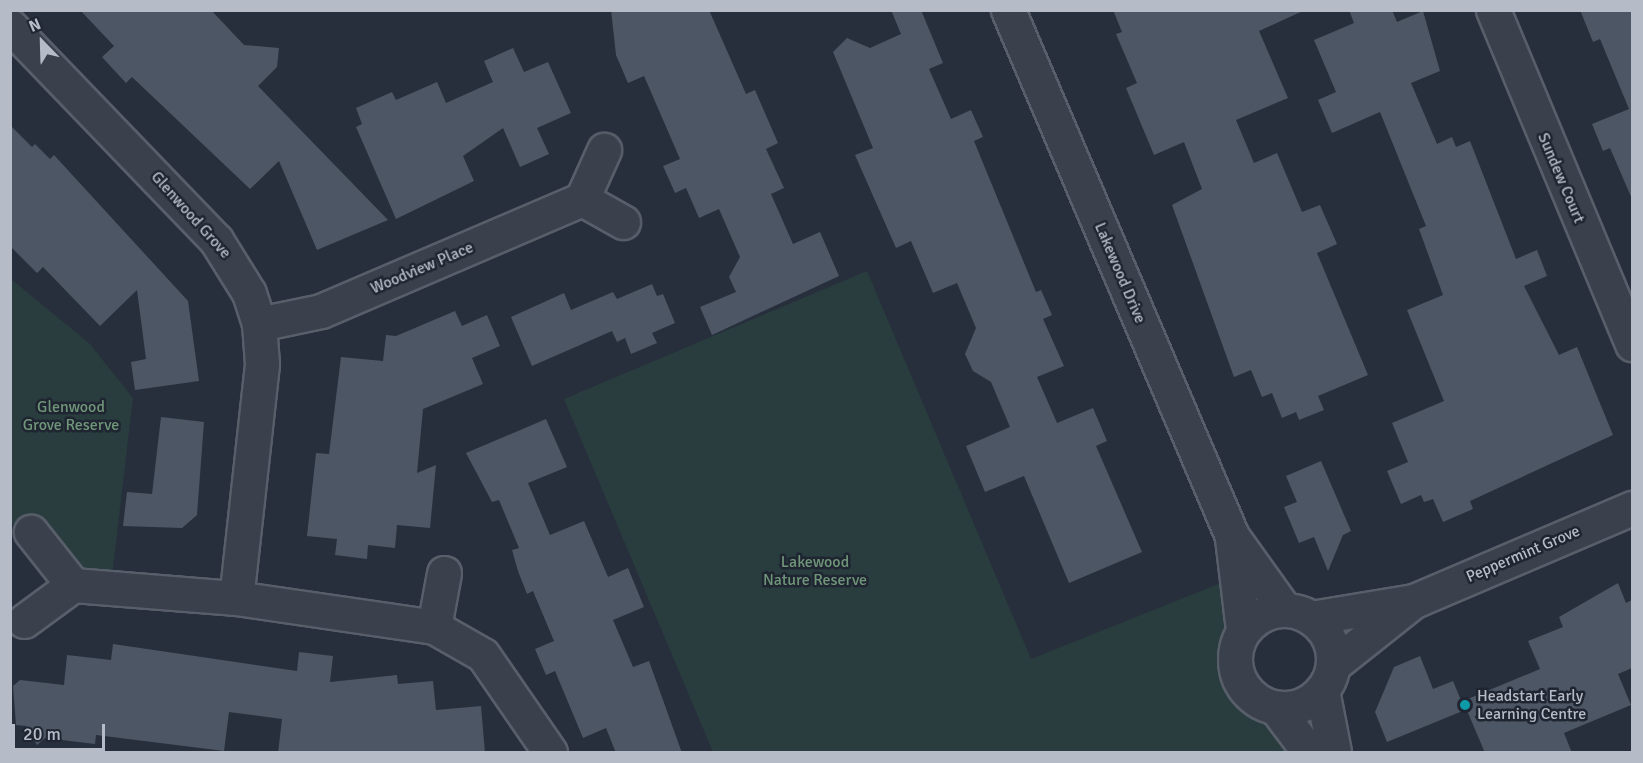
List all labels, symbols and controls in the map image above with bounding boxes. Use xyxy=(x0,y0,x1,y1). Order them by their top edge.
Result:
north arrow xyxy=(12,12,72,72)
text: N xyxy=(26,14,44,37)
street label: Sundew Court xyxy=(1533,130,1589,226)
street label: Glenwood Grove xyxy=(147,168,235,262)
street label: Lakewood Drive xyxy=(1090,220,1150,326)
street label: Woodview Place xyxy=(368,238,476,298)
park label: Glenwood Grove Reserve xyxy=(23,397,119,435)
street label: Peppermint Grove xyxy=(1463,521,1583,587)
park label: Lakewood Nature Reserve xyxy=(763,552,867,590)
place label: Headstart Early Learning Centre xyxy=(1477,686,1586,724)
marker: Headstart Early Learning Centre xyxy=(1458,698,1472,712)
scale bar xyxy=(15,712,108,750)
text: 20 m xyxy=(23,723,61,745)

